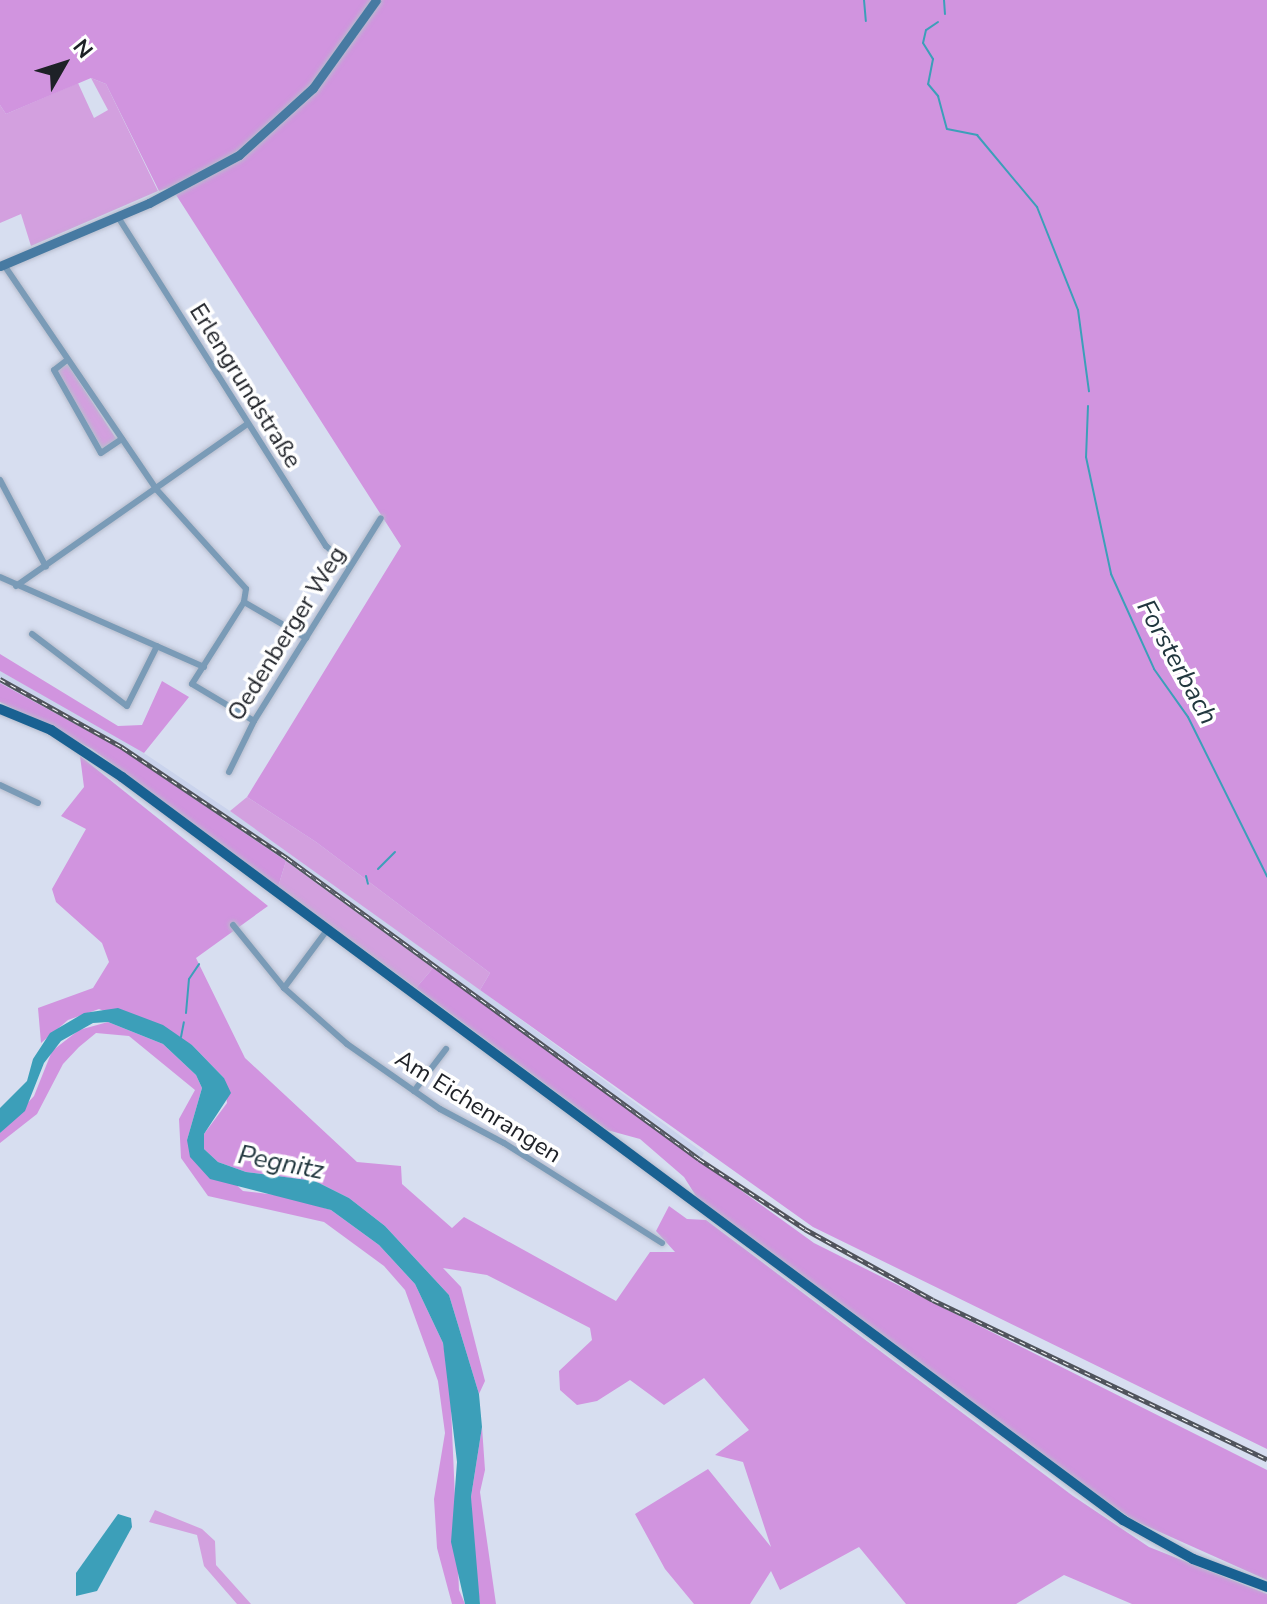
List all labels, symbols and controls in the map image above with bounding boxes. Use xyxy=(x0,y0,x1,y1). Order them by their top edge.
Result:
north arrow xyxy=(24,24,104,104)
text: N xyxy=(66,33,99,65)
street label: Erlengrundstraße xyxy=(183,299,307,473)
street label: Oedenberger Weg xyxy=(222,541,352,727)
water label: Forsterbach xyxy=(1130,594,1224,730)
street label: Am Eichenrangen xyxy=(390,1044,566,1170)
water label: Pegnitz xyxy=(235,1139,327,1187)

